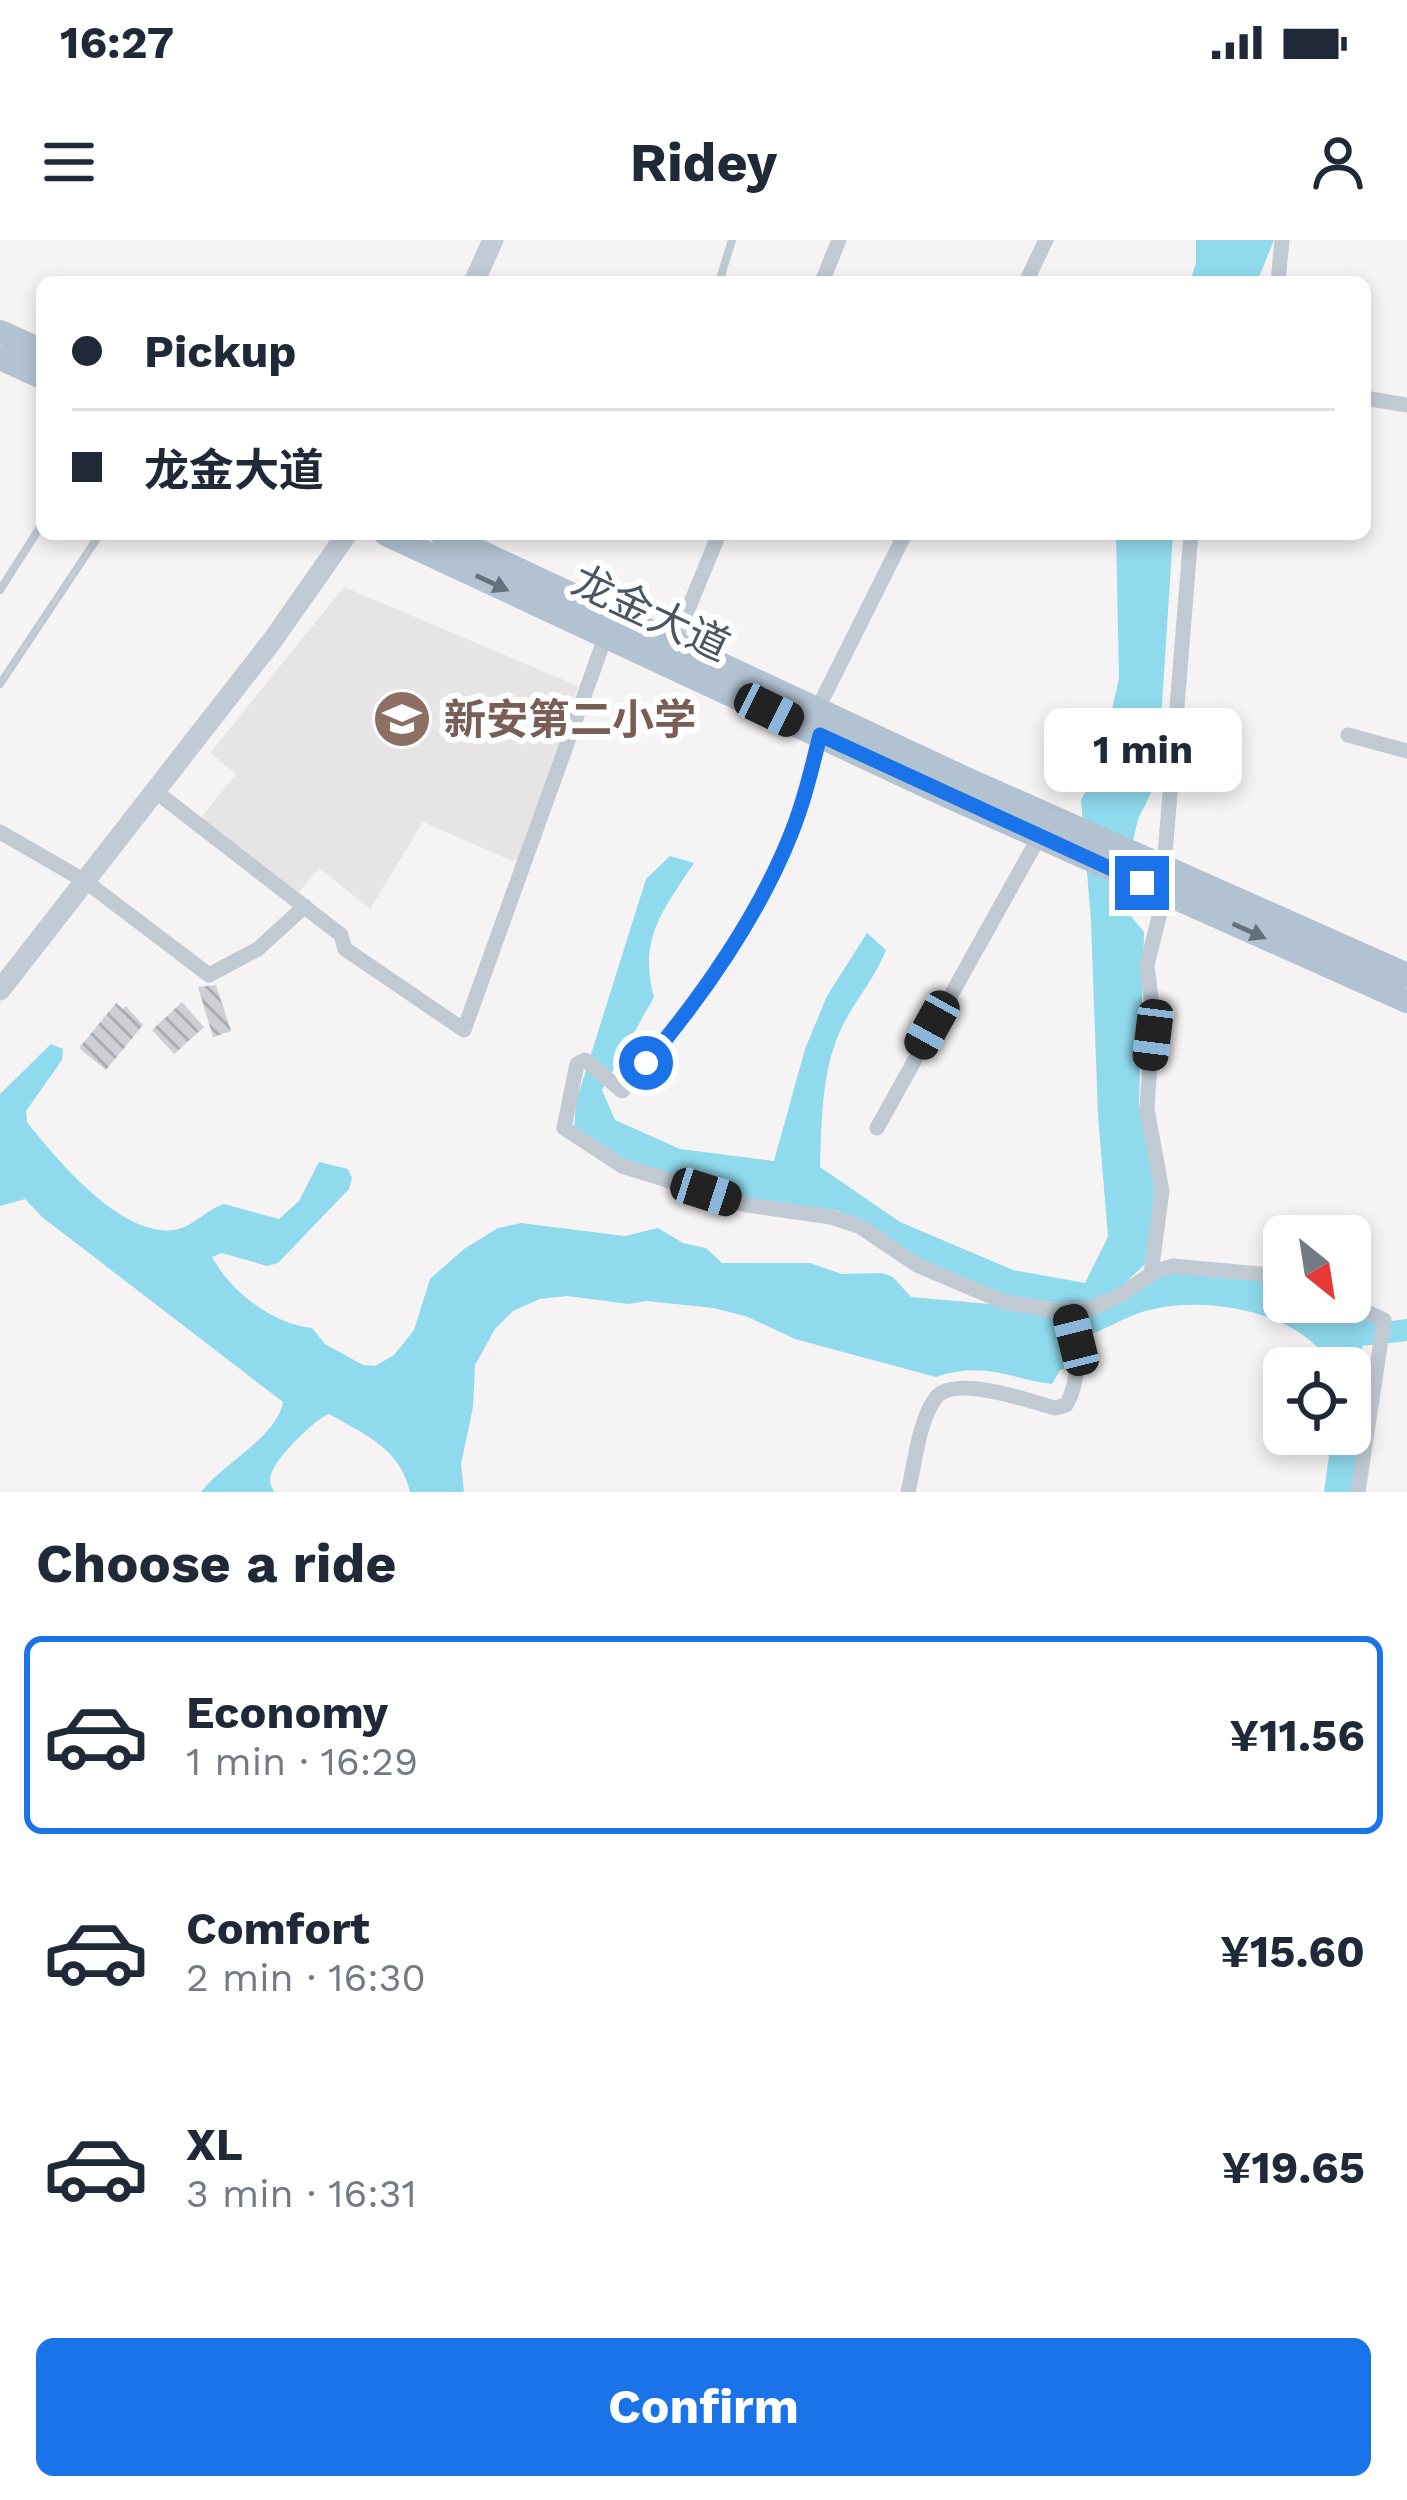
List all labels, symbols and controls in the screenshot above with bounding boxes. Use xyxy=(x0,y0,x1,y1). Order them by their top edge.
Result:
text: 16:27 xyxy=(60,16,174,69)
icon: menu xyxy=(36,129,102,195)
icon: person xyxy=(1305,129,1371,195)
text: Ridey xyxy=(630,131,777,194)
text: Pickup xyxy=(144,325,296,378)
text: 龙金大道 xyxy=(144,444,324,497)
street label: 龙金大道 xyxy=(565,555,737,671)
one-way arrow xyxy=(475,573,510,593)
car xyxy=(729,678,809,742)
school or university icon: 新安第二小学 xyxy=(371,688,433,750)
place label: 新安第二小学 xyxy=(444,695,696,744)
callout: 1 min xyxy=(1043,709,1241,793)
text: 1 min xyxy=(1093,727,1193,772)
route end xyxy=(1115,856,1169,910)
one-way arrow xyxy=(1232,921,1267,941)
car xyxy=(899,985,965,1065)
car xyxy=(1131,997,1175,1073)
route start xyxy=(619,1036,673,1090)
car xyxy=(666,1164,746,1220)
north arrow xyxy=(1263,1215,1371,1323)
map controls xyxy=(1263,1215,1371,1455)
car xyxy=(1050,1301,1102,1379)
button: locate xyxy=(1263,1347,1371,1455)
text: Choose a ride xyxy=(36,1532,397,1595)
icon: car xyxy=(42,1681,150,1789)
text: Economy xyxy=(186,1686,388,1739)
text: ¥11.56 xyxy=(1229,1709,1365,1762)
text: 1 min · 16:29 xyxy=(186,1739,418,1784)
icon: car xyxy=(42,1897,150,2005)
text: Comfort xyxy=(186,1902,370,1955)
text: ¥15.60 xyxy=(1220,1925,1365,1978)
text: 2 min · 16:30 xyxy=(186,1955,426,2000)
icon: car xyxy=(42,2113,150,2221)
text: XL xyxy=(186,2118,243,2171)
text: ¥19.65 xyxy=(1221,2141,1365,2194)
text: 3 min · 16:31 xyxy=(186,2171,417,2216)
button: Confirm xyxy=(36,2338,1371,2476)

